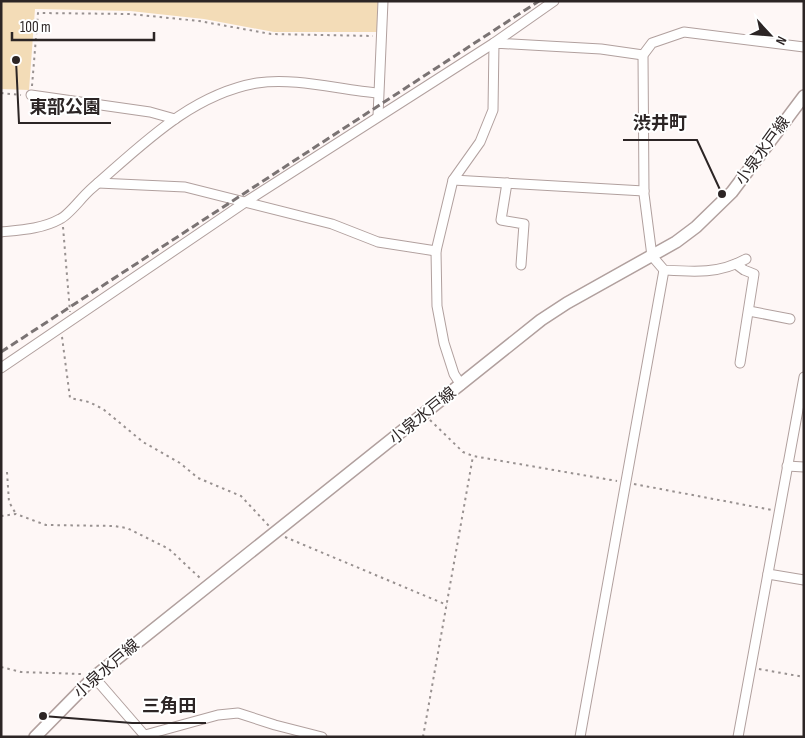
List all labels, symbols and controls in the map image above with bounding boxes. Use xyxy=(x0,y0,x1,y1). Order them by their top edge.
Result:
scale bar xyxy=(12,10,155,42)
north arrow xyxy=(745,10,795,60)
text: 100 m xyxy=(20,18,51,37)
text: N xyxy=(772,33,791,48)
callout: 東部公園 xyxy=(19,90,111,123)
text: 東部公園 xyxy=(29,97,101,118)
callout: 渋井町 xyxy=(623,107,697,140)
text: 渋井町 xyxy=(633,113,687,134)
street label: 小泉水戸線 xyxy=(732,113,794,189)
street label: 小泉水戸線 xyxy=(386,383,460,449)
street label: 小泉水戸線 xyxy=(71,636,143,702)
callout: 三角田 xyxy=(132,690,206,723)
text: 三角田 xyxy=(142,695,196,717)

